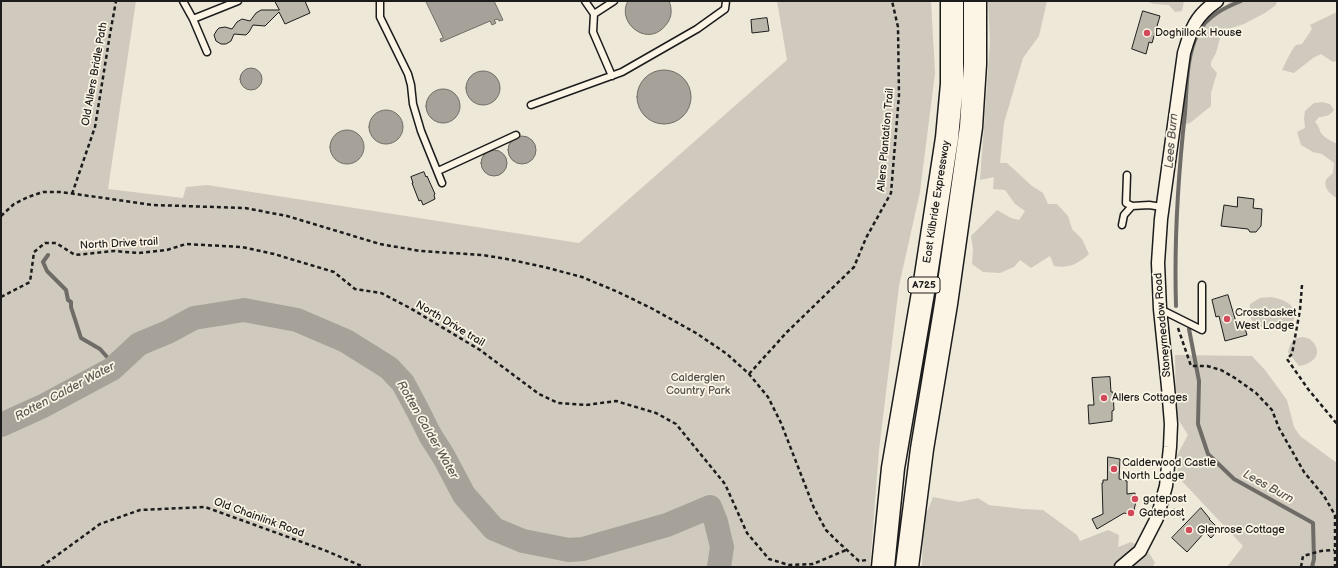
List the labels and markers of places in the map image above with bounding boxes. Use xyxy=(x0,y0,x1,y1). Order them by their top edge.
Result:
place label: Doghillock House xyxy=(1155,26,1242,40)
marker: Doghillock House xyxy=(1142,28,1152,38)
place label: Crossbasket West Lodge xyxy=(1235,306,1297,332)
marker: Crossbasket West Lodge xyxy=(1222,314,1232,324)
place label: Allers Cottages xyxy=(1112,391,1187,405)
marker: Allers Cottages xyxy=(1099,393,1109,403)
place label: Calderwood Castle North Lodge xyxy=(1122,456,1216,482)
marker: Calderwood Castle North Lodge xyxy=(1109,464,1119,474)
place label: gatepost xyxy=(1143,492,1187,506)
marker: gatepost xyxy=(1130,494,1140,504)
place label: Gatepost xyxy=(1139,506,1184,520)
marker: Gatepost xyxy=(1126,508,1136,518)
place label: Glenrose Cottage xyxy=(1197,523,1285,537)
marker: Glenrose Cottage xyxy=(1184,525,1194,535)

